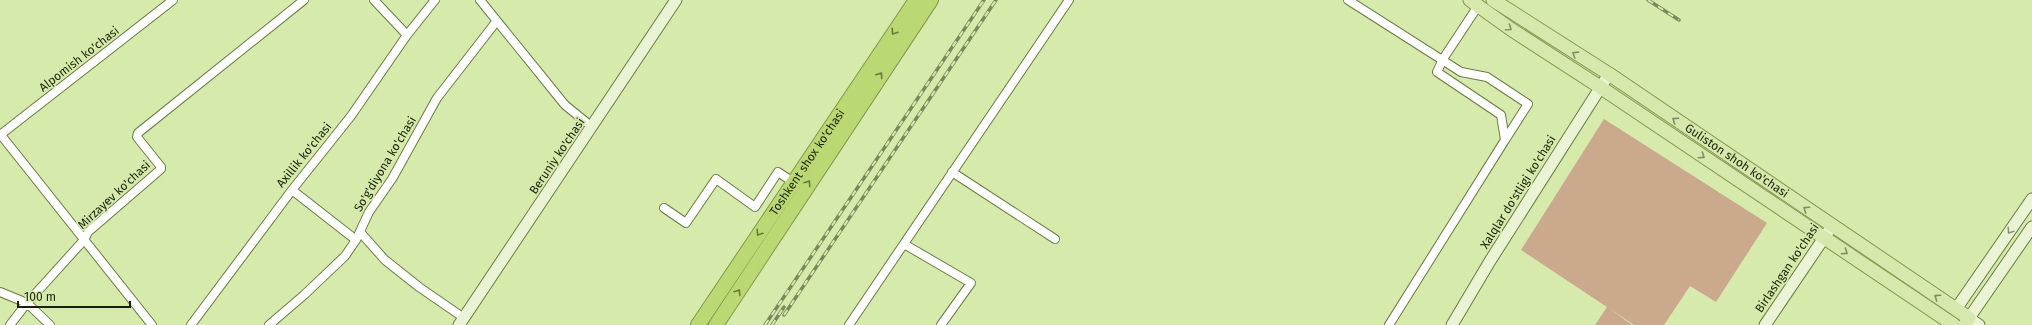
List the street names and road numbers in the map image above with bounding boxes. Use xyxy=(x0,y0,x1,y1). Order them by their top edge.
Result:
street label: Alpomish ko'chasi xyxy=(36,23,122,95)
street label: Toshkent shox ko'chasi xyxy=(767,107,848,218)
street label: So'g'diyona ko'chasi xyxy=(351,114,419,214)
street label: Beruniy ko'chasi xyxy=(526,115,588,197)
street label: Axillik ko'chasi xyxy=(274,120,334,190)
street label: Guliston shoh ko'chasi xyxy=(1682,121,1791,201)
street label: Xalqlar do'stligi ko'chasi xyxy=(1477,133,1559,251)
street label: Mirzayev ko'chasi xyxy=(75,158,153,232)
street label: Birlashgan ko'chasi xyxy=(1752,221,1822,315)

